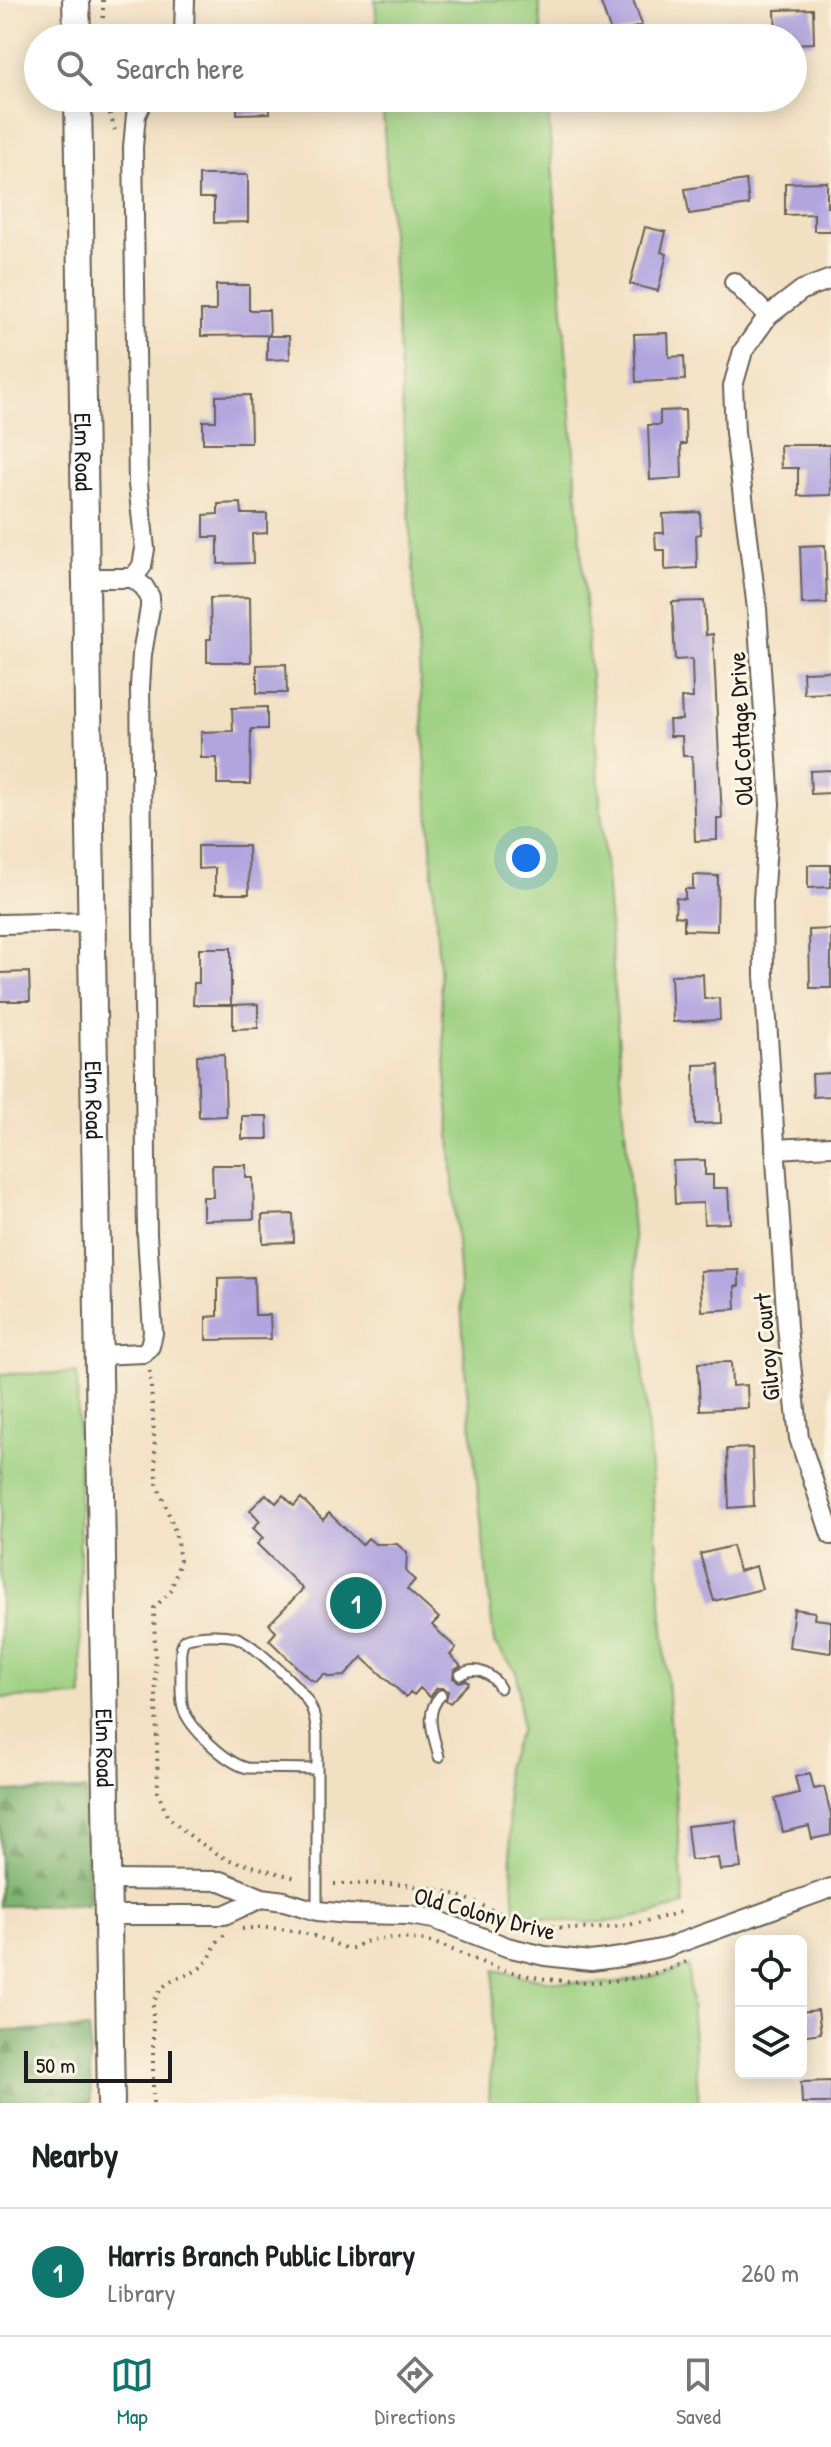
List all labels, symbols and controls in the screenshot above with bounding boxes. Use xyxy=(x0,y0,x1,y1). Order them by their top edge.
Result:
search box xyxy=(24,24,807,112)
icon: search xyxy=(52,46,96,90)
text: Search here xyxy=(116,48,244,88)
street label: Elm Road xyxy=(67,413,100,491)
street label: Old Cottage Drive xyxy=(720,651,760,807)
your location xyxy=(506,838,546,878)
street label: Elm Road xyxy=(78,1060,111,1139)
street label: Gilroy Court xyxy=(745,1291,787,1402)
pin: 1 xyxy=(330,1573,382,1633)
street label: Elm Road xyxy=(89,1708,122,1787)
street label: Old Colony Drive xyxy=(411,1879,560,1947)
map controls xyxy=(735,1935,807,2079)
button: locate xyxy=(735,1935,807,2007)
button: layers xyxy=(735,2007,807,2079)
scale bar xyxy=(24,2047,172,2083)
text: 50 m xyxy=(36,2050,75,2080)
text: Nearby xyxy=(32,2132,118,2178)
text: Harris Branch Public Library xyxy=(108,2235,415,2275)
text: 1 xyxy=(53,2255,63,2290)
text: 260 m xyxy=(741,2255,799,2290)
text: Library xyxy=(108,2275,175,2310)
tab: Map xyxy=(110,2353,154,2431)
tab: Directions xyxy=(375,2353,456,2431)
tab: Saved xyxy=(676,2353,721,2431)

